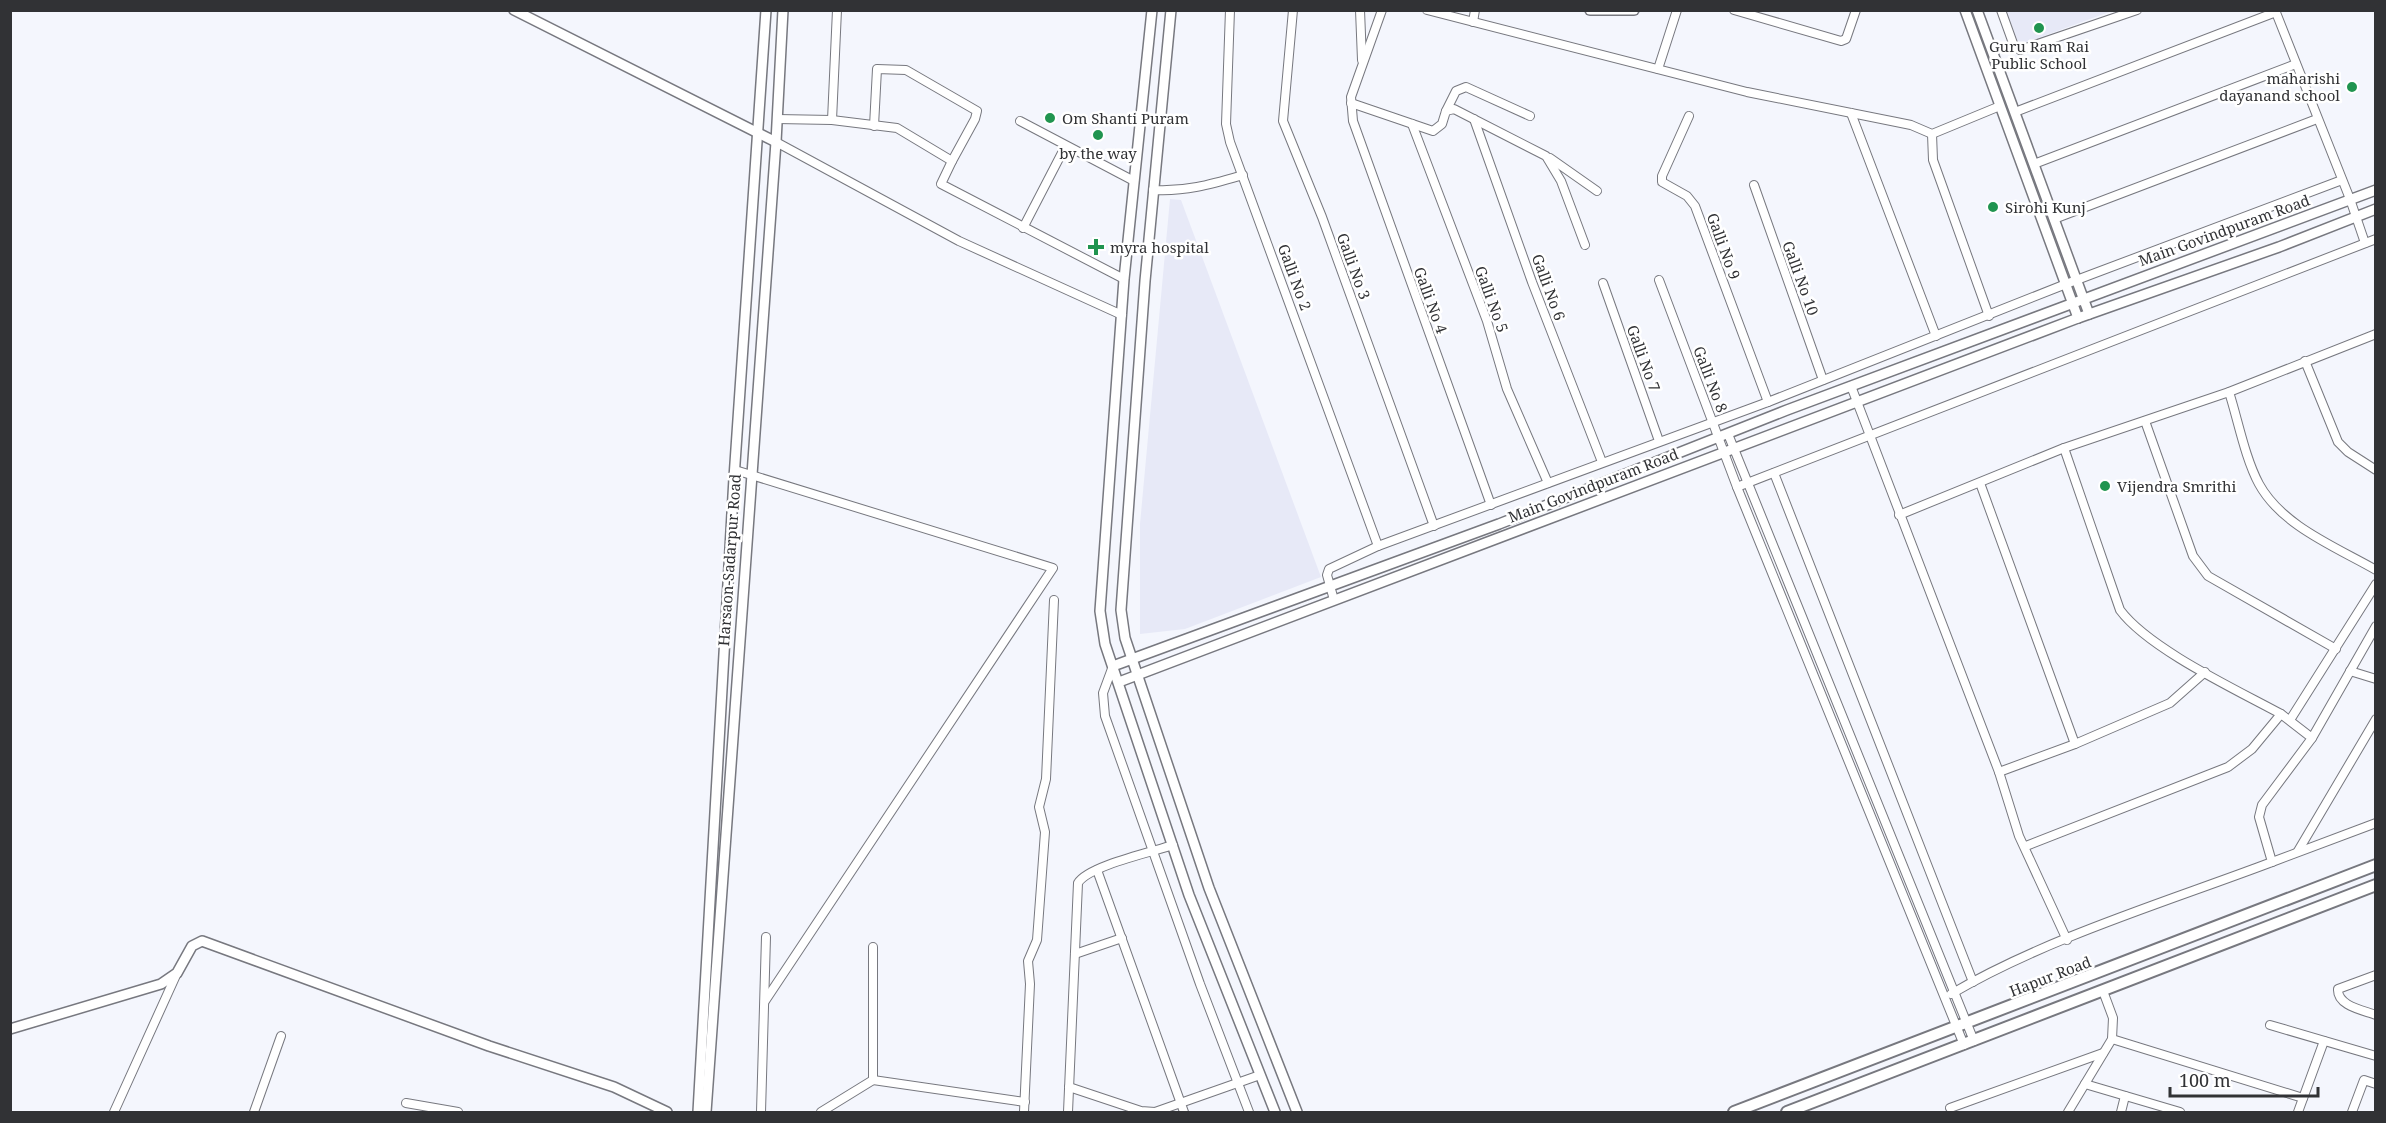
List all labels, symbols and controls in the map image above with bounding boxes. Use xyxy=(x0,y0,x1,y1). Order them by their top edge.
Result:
marker: Guru Ram Rai Public School xyxy=(2032,21,2046,35)
place label: Guru Ram Rai Public School xyxy=(1989,36,2089,73)
place label: maharishi dayanand school xyxy=(2219,68,2340,105)
marker: maharishi dayanand school xyxy=(2345,80,2359,94)
place label: Om Shanti Puram xyxy=(1062,108,1189,128)
marker: Om Shanti Puram xyxy=(1043,111,1057,125)
marker: by the way xyxy=(1091,128,1105,142)
place label: by the way xyxy=(1059,143,1137,163)
street label: Main Govindpuram Road xyxy=(2136,190,2312,270)
place label: Sirohi Kunj xyxy=(2005,197,2086,217)
marker: Sirohi Kunj xyxy=(1986,200,2000,214)
street label: Galli No 9 xyxy=(1703,210,1745,282)
street label: Galli No 3 xyxy=(1333,230,1375,302)
place label: myra hospital xyxy=(1110,237,1209,257)
marker: myra hospital xyxy=(1087,238,1105,256)
street label: Galli No 10 xyxy=(1778,238,1824,318)
street label: Galli No 2 xyxy=(1274,241,1316,313)
street label: Galli No 6 xyxy=(1528,251,1570,323)
street label: Galli No 5 xyxy=(1471,263,1513,335)
street label: Galli No 4 xyxy=(1410,264,1452,337)
street label: Galli No 7 xyxy=(1623,322,1665,394)
street label: Galli No 8 xyxy=(1689,343,1733,415)
street label: Main Govindpuram Road xyxy=(1505,443,1681,527)
street label: Harsaon-Sadarpur Road xyxy=(713,473,745,647)
place label: Vijendra Smrithi xyxy=(2117,476,2236,496)
marker: Vijendra Smrithi xyxy=(2098,479,2112,493)
street label: Hapur Road xyxy=(2006,951,2094,1001)
scale bar xyxy=(2170,1060,2318,1098)
text: 100 m xyxy=(2179,1068,2231,1092)

